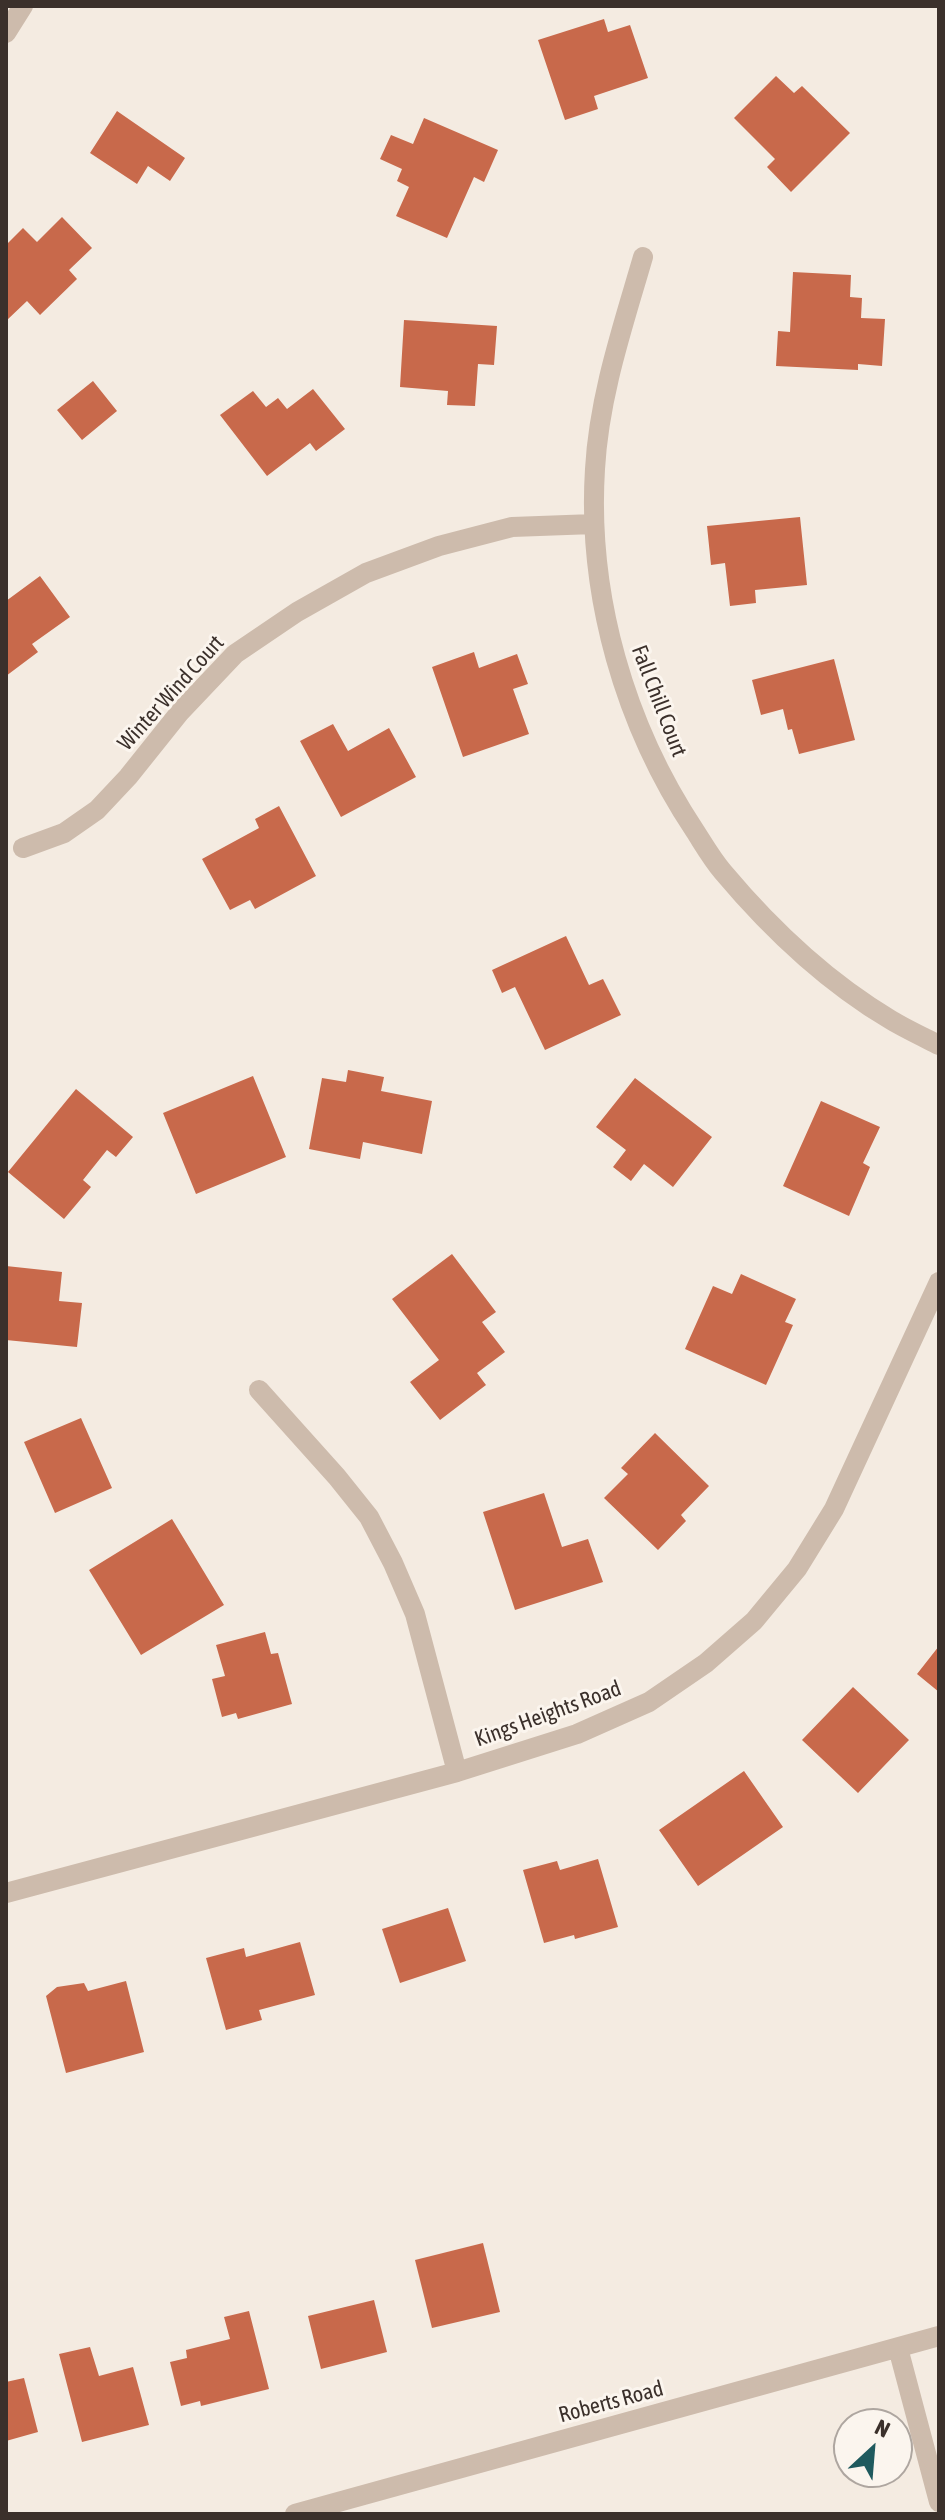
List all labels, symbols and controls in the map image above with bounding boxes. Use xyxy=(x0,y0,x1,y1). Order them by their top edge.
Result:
street label: Winter Wind Court xyxy=(112,630,230,756)
street label: Fall Chill Court xyxy=(626,642,692,760)
street label: Kings Heights Road xyxy=(471,1675,625,1753)
street label: Roberts Road xyxy=(556,2375,666,2429)
north arrow xyxy=(833,2408,913,2488)
text: N xyxy=(871,2414,894,2443)

